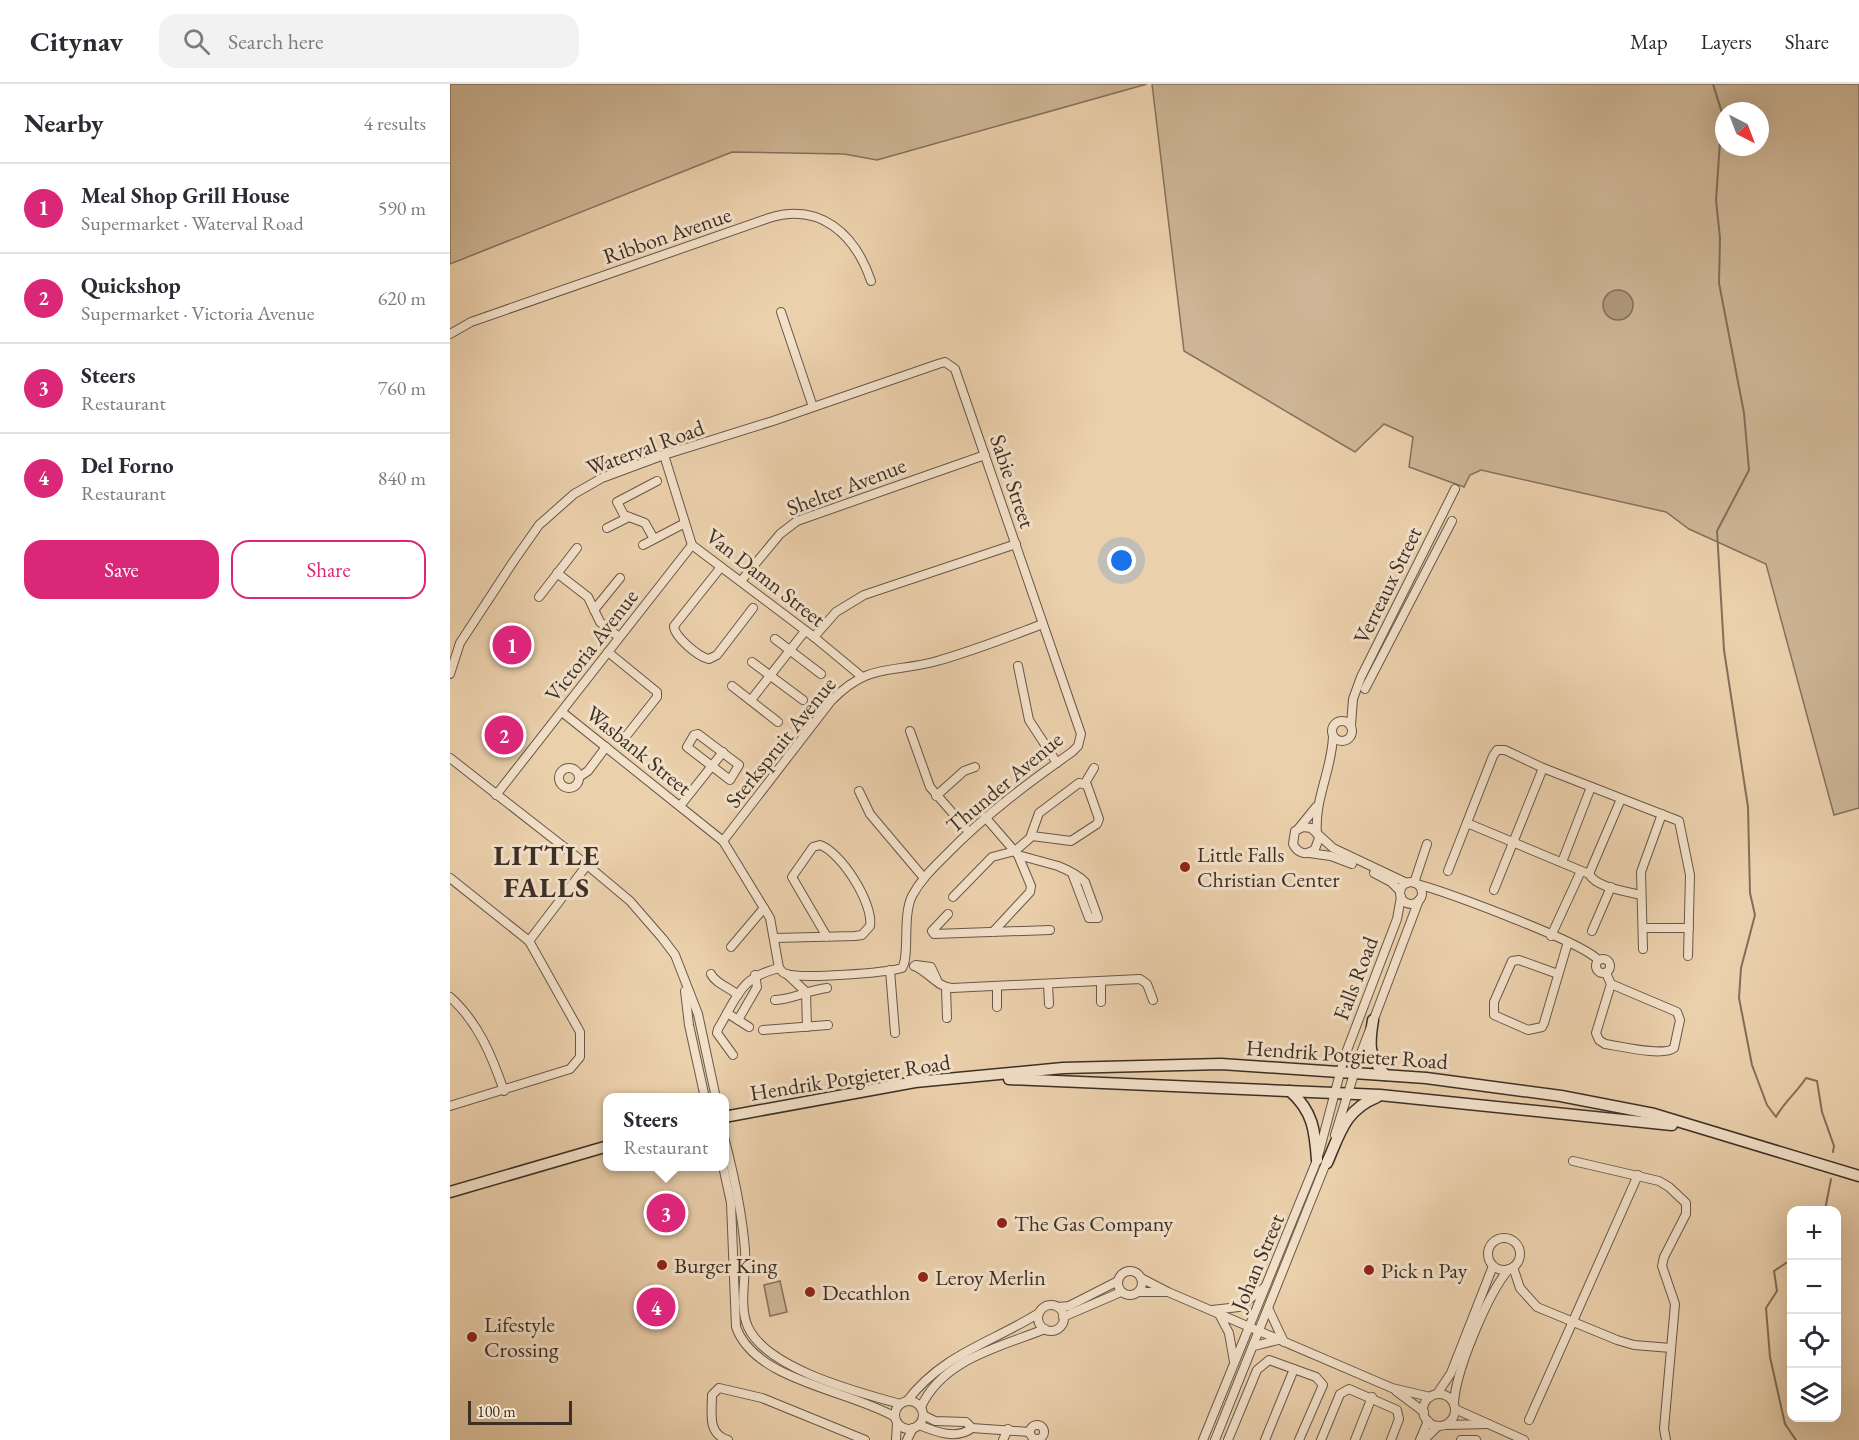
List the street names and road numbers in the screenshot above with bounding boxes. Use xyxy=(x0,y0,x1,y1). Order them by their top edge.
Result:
street label: Ribbon Avenue xyxy=(599,200,736,271)
street label: Waterval Road xyxy=(582,412,709,482)
street label: Sabie Street xyxy=(983,431,1042,532)
street label: Shelter Avenue xyxy=(782,450,910,523)
street label: Van Damn Street xyxy=(700,522,832,633)
street label: Verreaux Street xyxy=(1347,522,1428,649)
street label: Victoria Avenue xyxy=(538,583,645,708)
street label: Sterkspruit Avenue xyxy=(719,670,842,814)
street label: Wasbank Street xyxy=(580,699,698,802)
street label: Thunder Avenue xyxy=(940,725,1069,840)
street label: Falls Road xyxy=(1326,931,1385,1024)
street label: Hendrik Potgieter Road xyxy=(1245,1033,1450,1076)
street label: Hendrik Potgieter Road xyxy=(748,1047,953,1108)
street label: Johan Street xyxy=(1223,1209,1291,1317)

